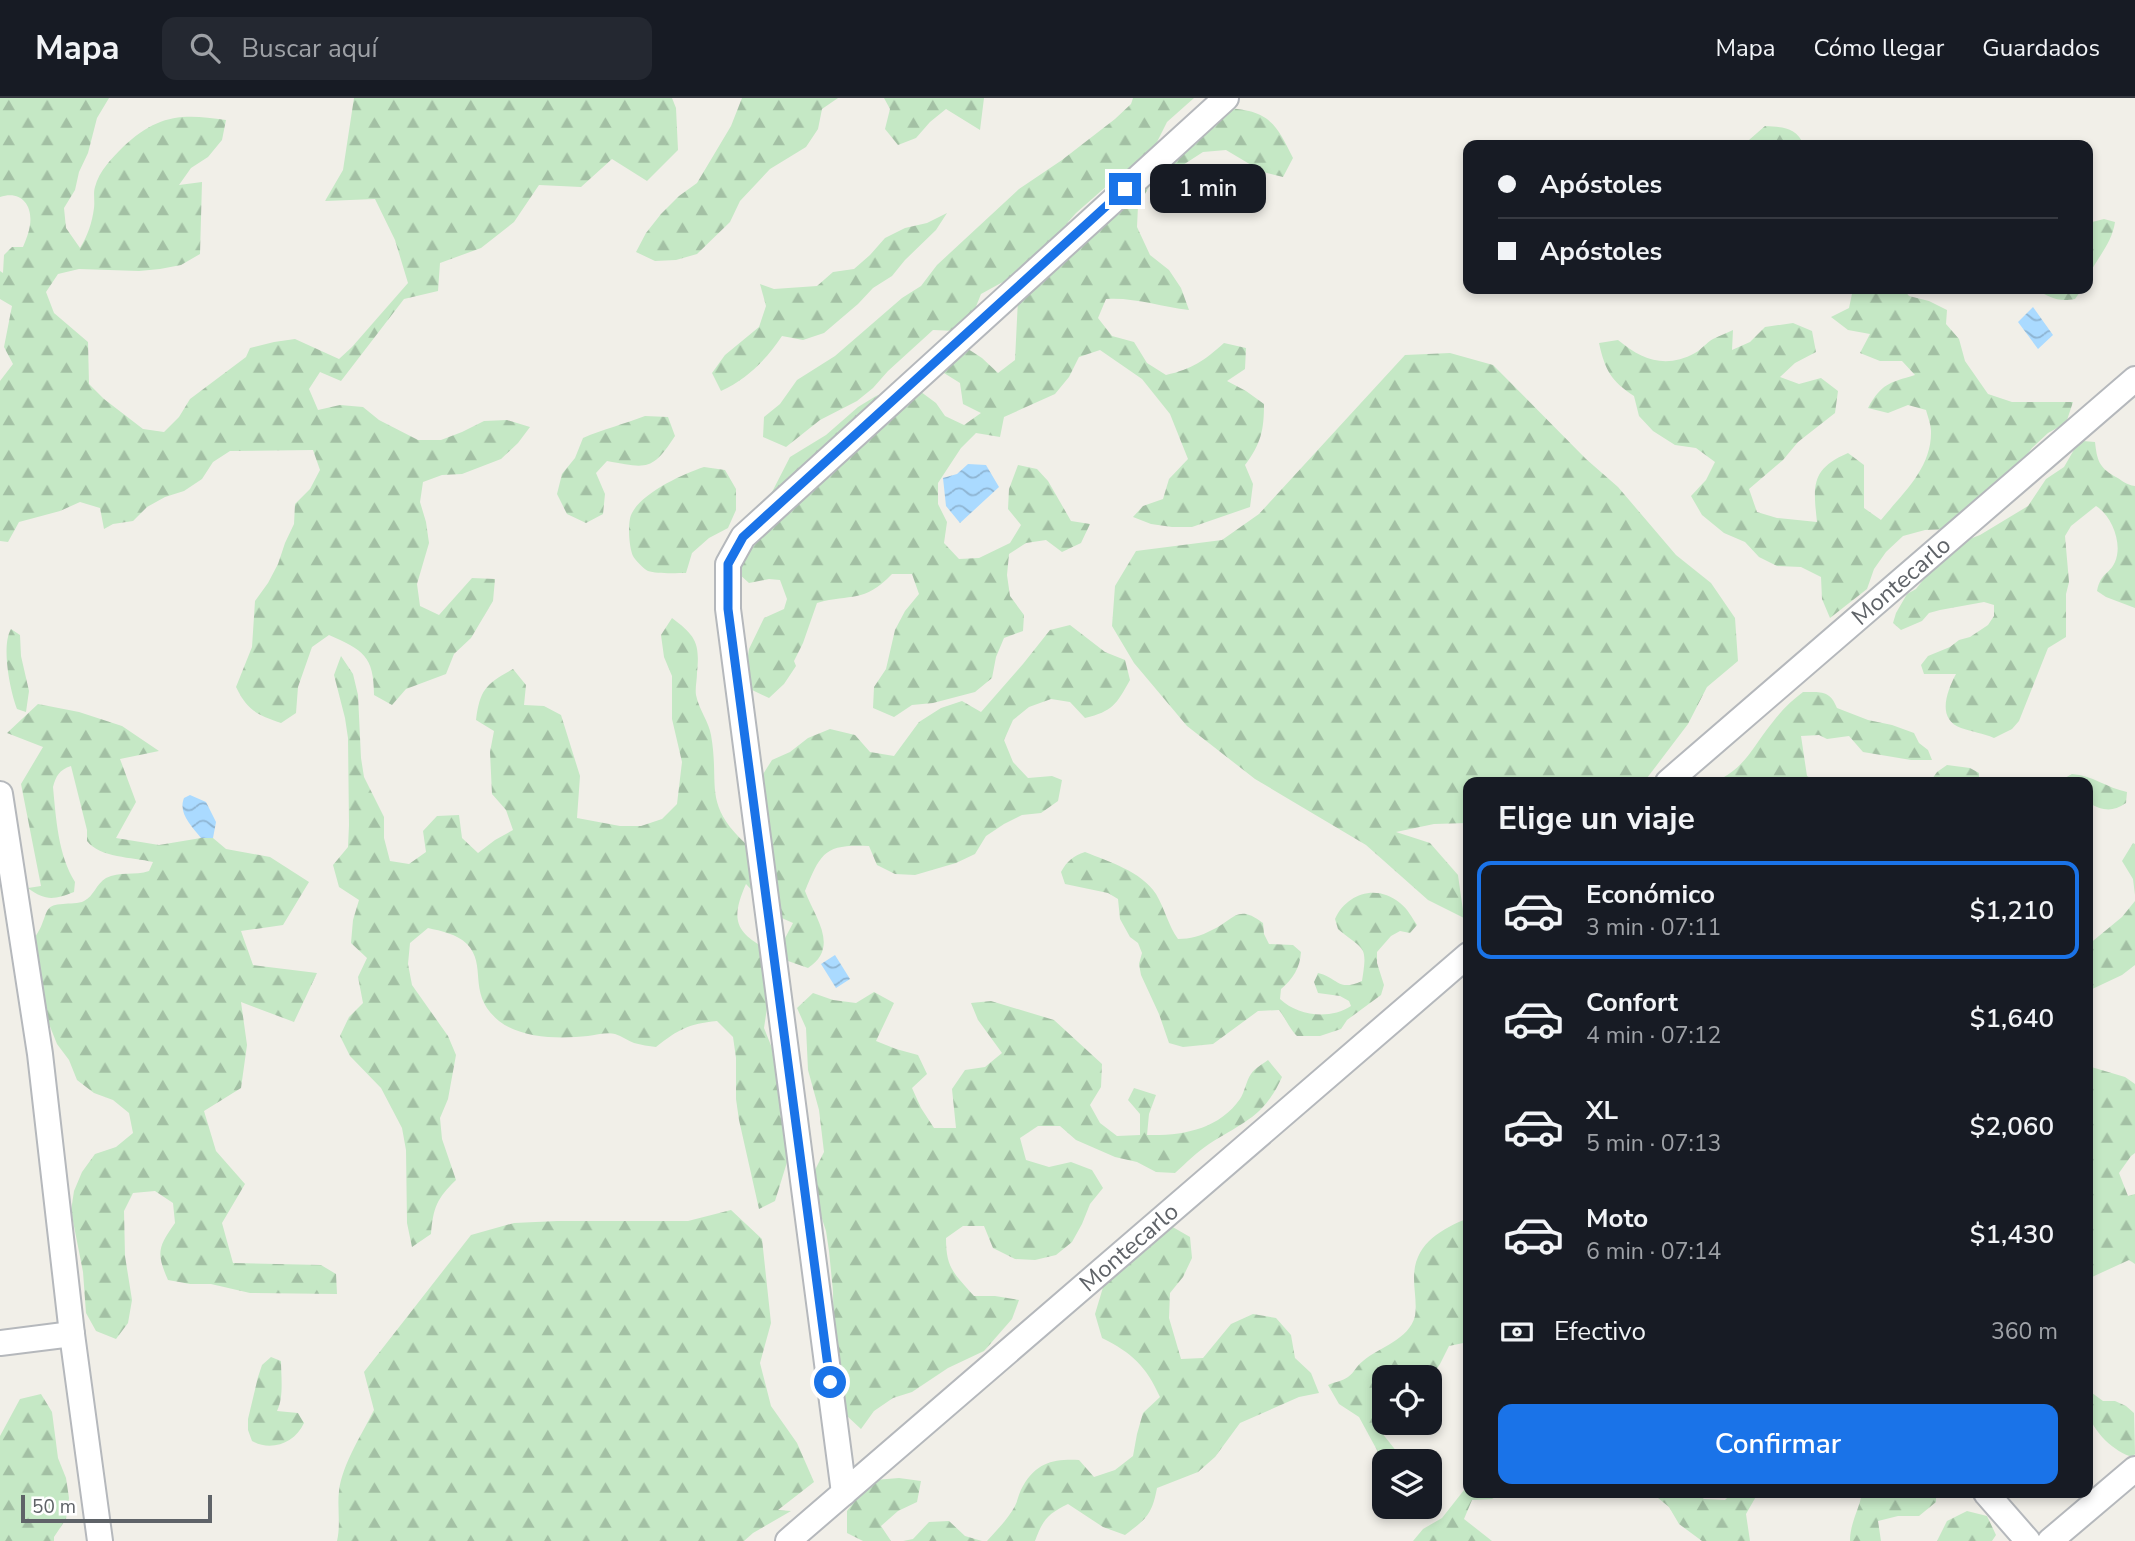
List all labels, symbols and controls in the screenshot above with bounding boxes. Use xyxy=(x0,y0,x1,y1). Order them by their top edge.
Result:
search box xyxy=(162,17,652,80)
text: Mapa xyxy=(35,26,120,71)
icon: search xyxy=(186,29,224,67)
text: Buscar aquí xyxy=(242,31,377,66)
text: Mapa xyxy=(1715,32,1775,64)
text: Cómo llegar xyxy=(1813,32,1944,64)
text: Guardados xyxy=(1982,32,2100,64)
callout: 1 min xyxy=(1150,164,1265,214)
text: Apóstoles xyxy=(1540,167,1662,202)
route end xyxy=(1109,173,1141,205)
text: 1 min xyxy=(1179,173,1237,204)
text: Apóstoles xyxy=(1540,234,1662,269)
street label: Montecarlo xyxy=(1845,529,1958,633)
text: Elige un viaje xyxy=(1498,797,1695,840)
text: Económico xyxy=(1586,877,1715,912)
icon: car xyxy=(1502,879,1565,942)
text: $1,210 xyxy=(1970,893,2054,928)
text: 3 min · 07:11 xyxy=(1586,912,1721,943)
text: Confort xyxy=(1586,985,1678,1020)
icon: car xyxy=(1502,987,1565,1050)
text: $1,640 xyxy=(1970,1001,2054,1036)
text: 4 min · 07:12 xyxy=(1586,1020,1721,1051)
text: XL xyxy=(1586,1093,1618,1128)
icon: car xyxy=(1502,1095,1565,1158)
text: $2,060 xyxy=(1970,1109,2054,1144)
text: 5 min · 07:13 xyxy=(1586,1128,1721,1159)
street label: Montecarlo xyxy=(1073,1196,1185,1299)
text: Moto xyxy=(1586,1201,1648,1236)
icon: car xyxy=(1502,1203,1565,1266)
text: $1,430 xyxy=(1970,1217,2054,1252)
text: 6 min · 07:14 xyxy=(1586,1236,1721,1267)
icon: cash xyxy=(1498,1313,1536,1351)
text: Efectivo xyxy=(1554,1314,1646,1349)
text: 360 m xyxy=(1991,1316,2058,1347)
map controls xyxy=(1372,1365,1442,1519)
button: locate xyxy=(1372,1365,1442,1435)
route start xyxy=(814,1366,846,1398)
button: Confirmar xyxy=(1498,1404,2058,1484)
button: layers xyxy=(1372,1449,1442,1519)
scale bar xyxy=(21,1492,212,1524)
text: 50 m xyxy=(32,1494,76,1520)

